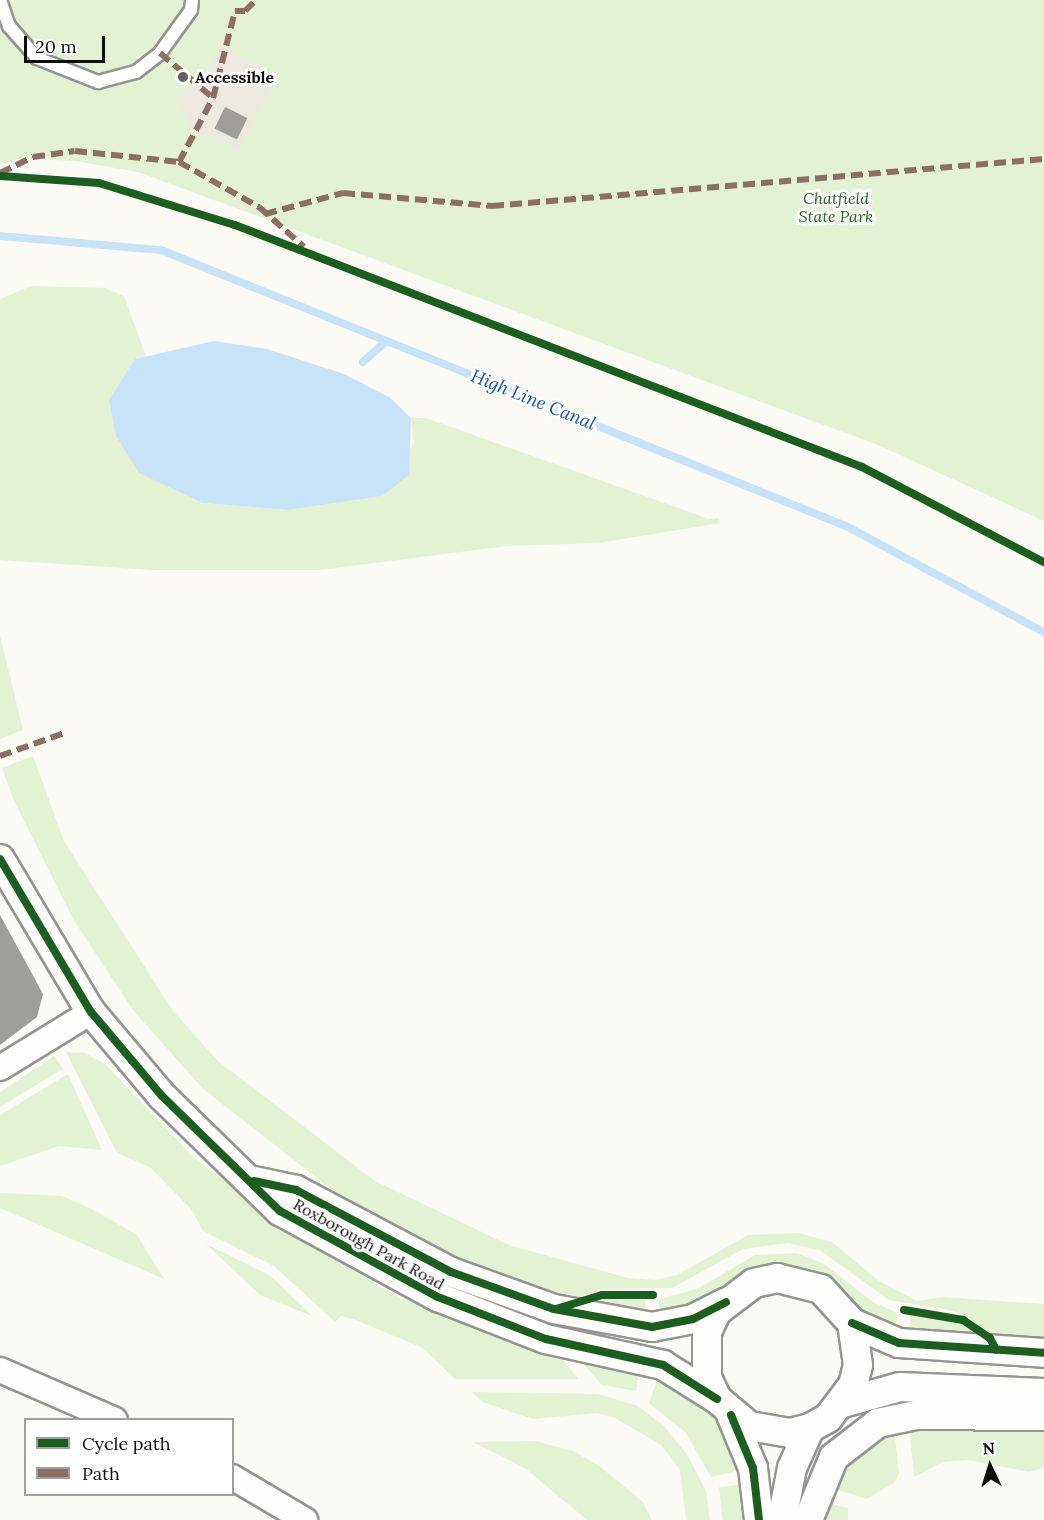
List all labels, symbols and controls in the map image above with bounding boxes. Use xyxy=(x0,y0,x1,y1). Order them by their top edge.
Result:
scale bar xyxy=(27,24,108,62)
text: 20 m xyxy=(35,35,77,58)
place label: Accessible xyxy=(195,67,274,87)
marker: Accessible xyxy=(176,70,190,84)
park label: Chatfield State Park xyxy=(799,188,873,226)
water label: High Line Canal xyxy=(467,365,599,435)
street label: Roxborough Park Road xyxy=(290,1194,448,1294)
legend xyxy=(24,1418,234,1496)
text: Cycle path xyxy=(82,1432,171,1455)
north arrow xyxy=(960,1436,1020,1496)
text: N xyxy=(982,1438,996,1458)
text: Path xyxy=(82,1462,120,1485)

